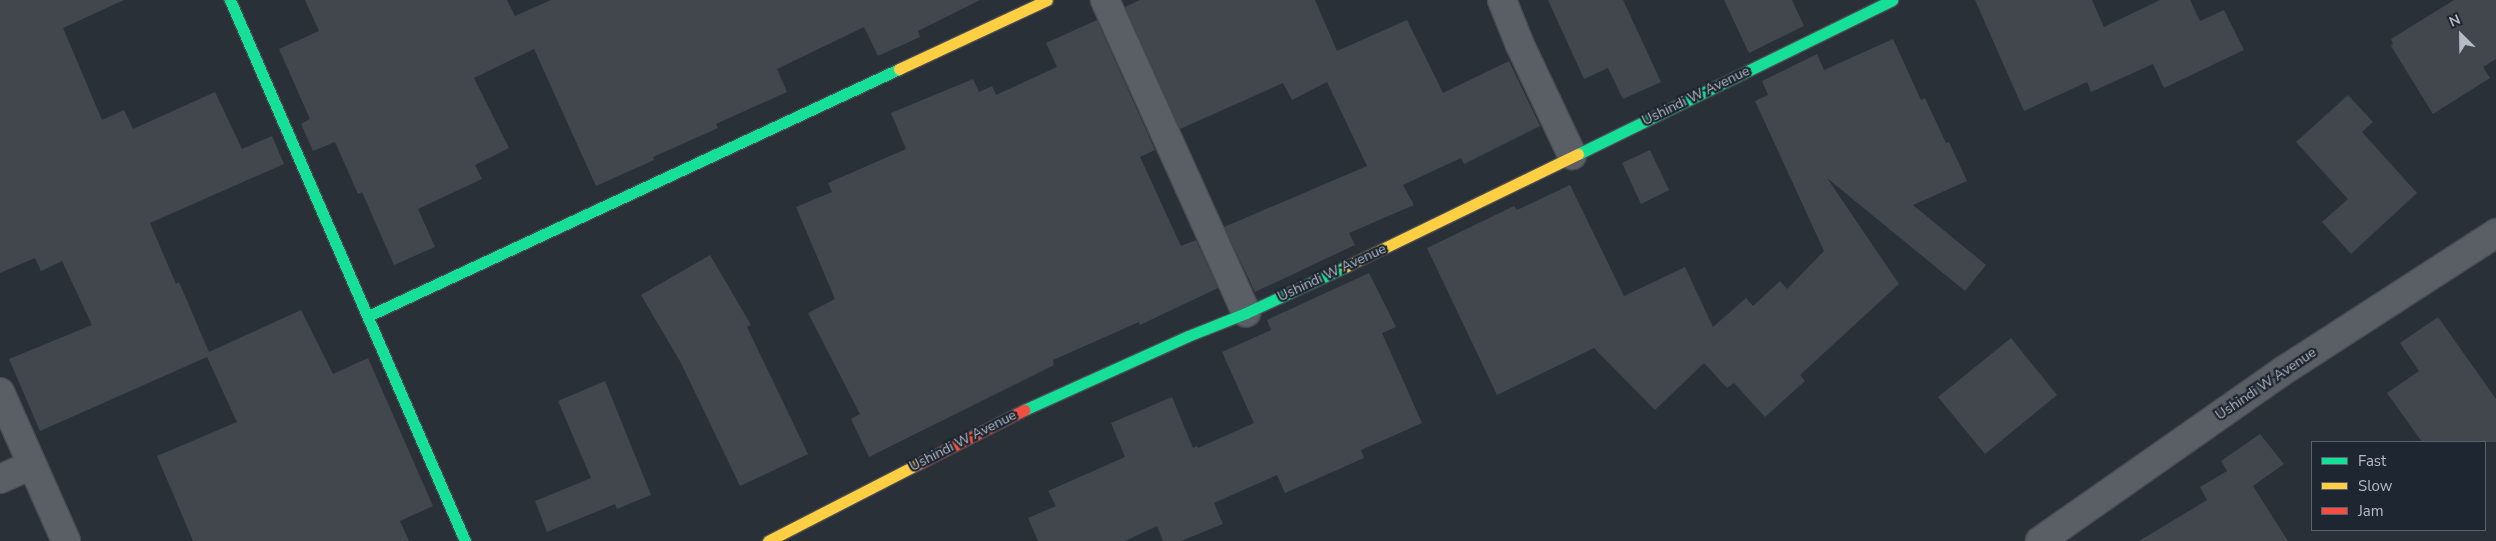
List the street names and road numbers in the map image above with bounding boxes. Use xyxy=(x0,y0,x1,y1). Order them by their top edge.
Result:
street label: Ushindi W Avenue xyxy=(1639,63,1753,129)
street label: Ushindi W Avenue xyxy=(1275,241,1389,305)
street label: Ushindi W Avenue xyxy=(2212,344,2320,424)
street label: Ushindi W Avenue xyxy=(907,407,1019,475)

